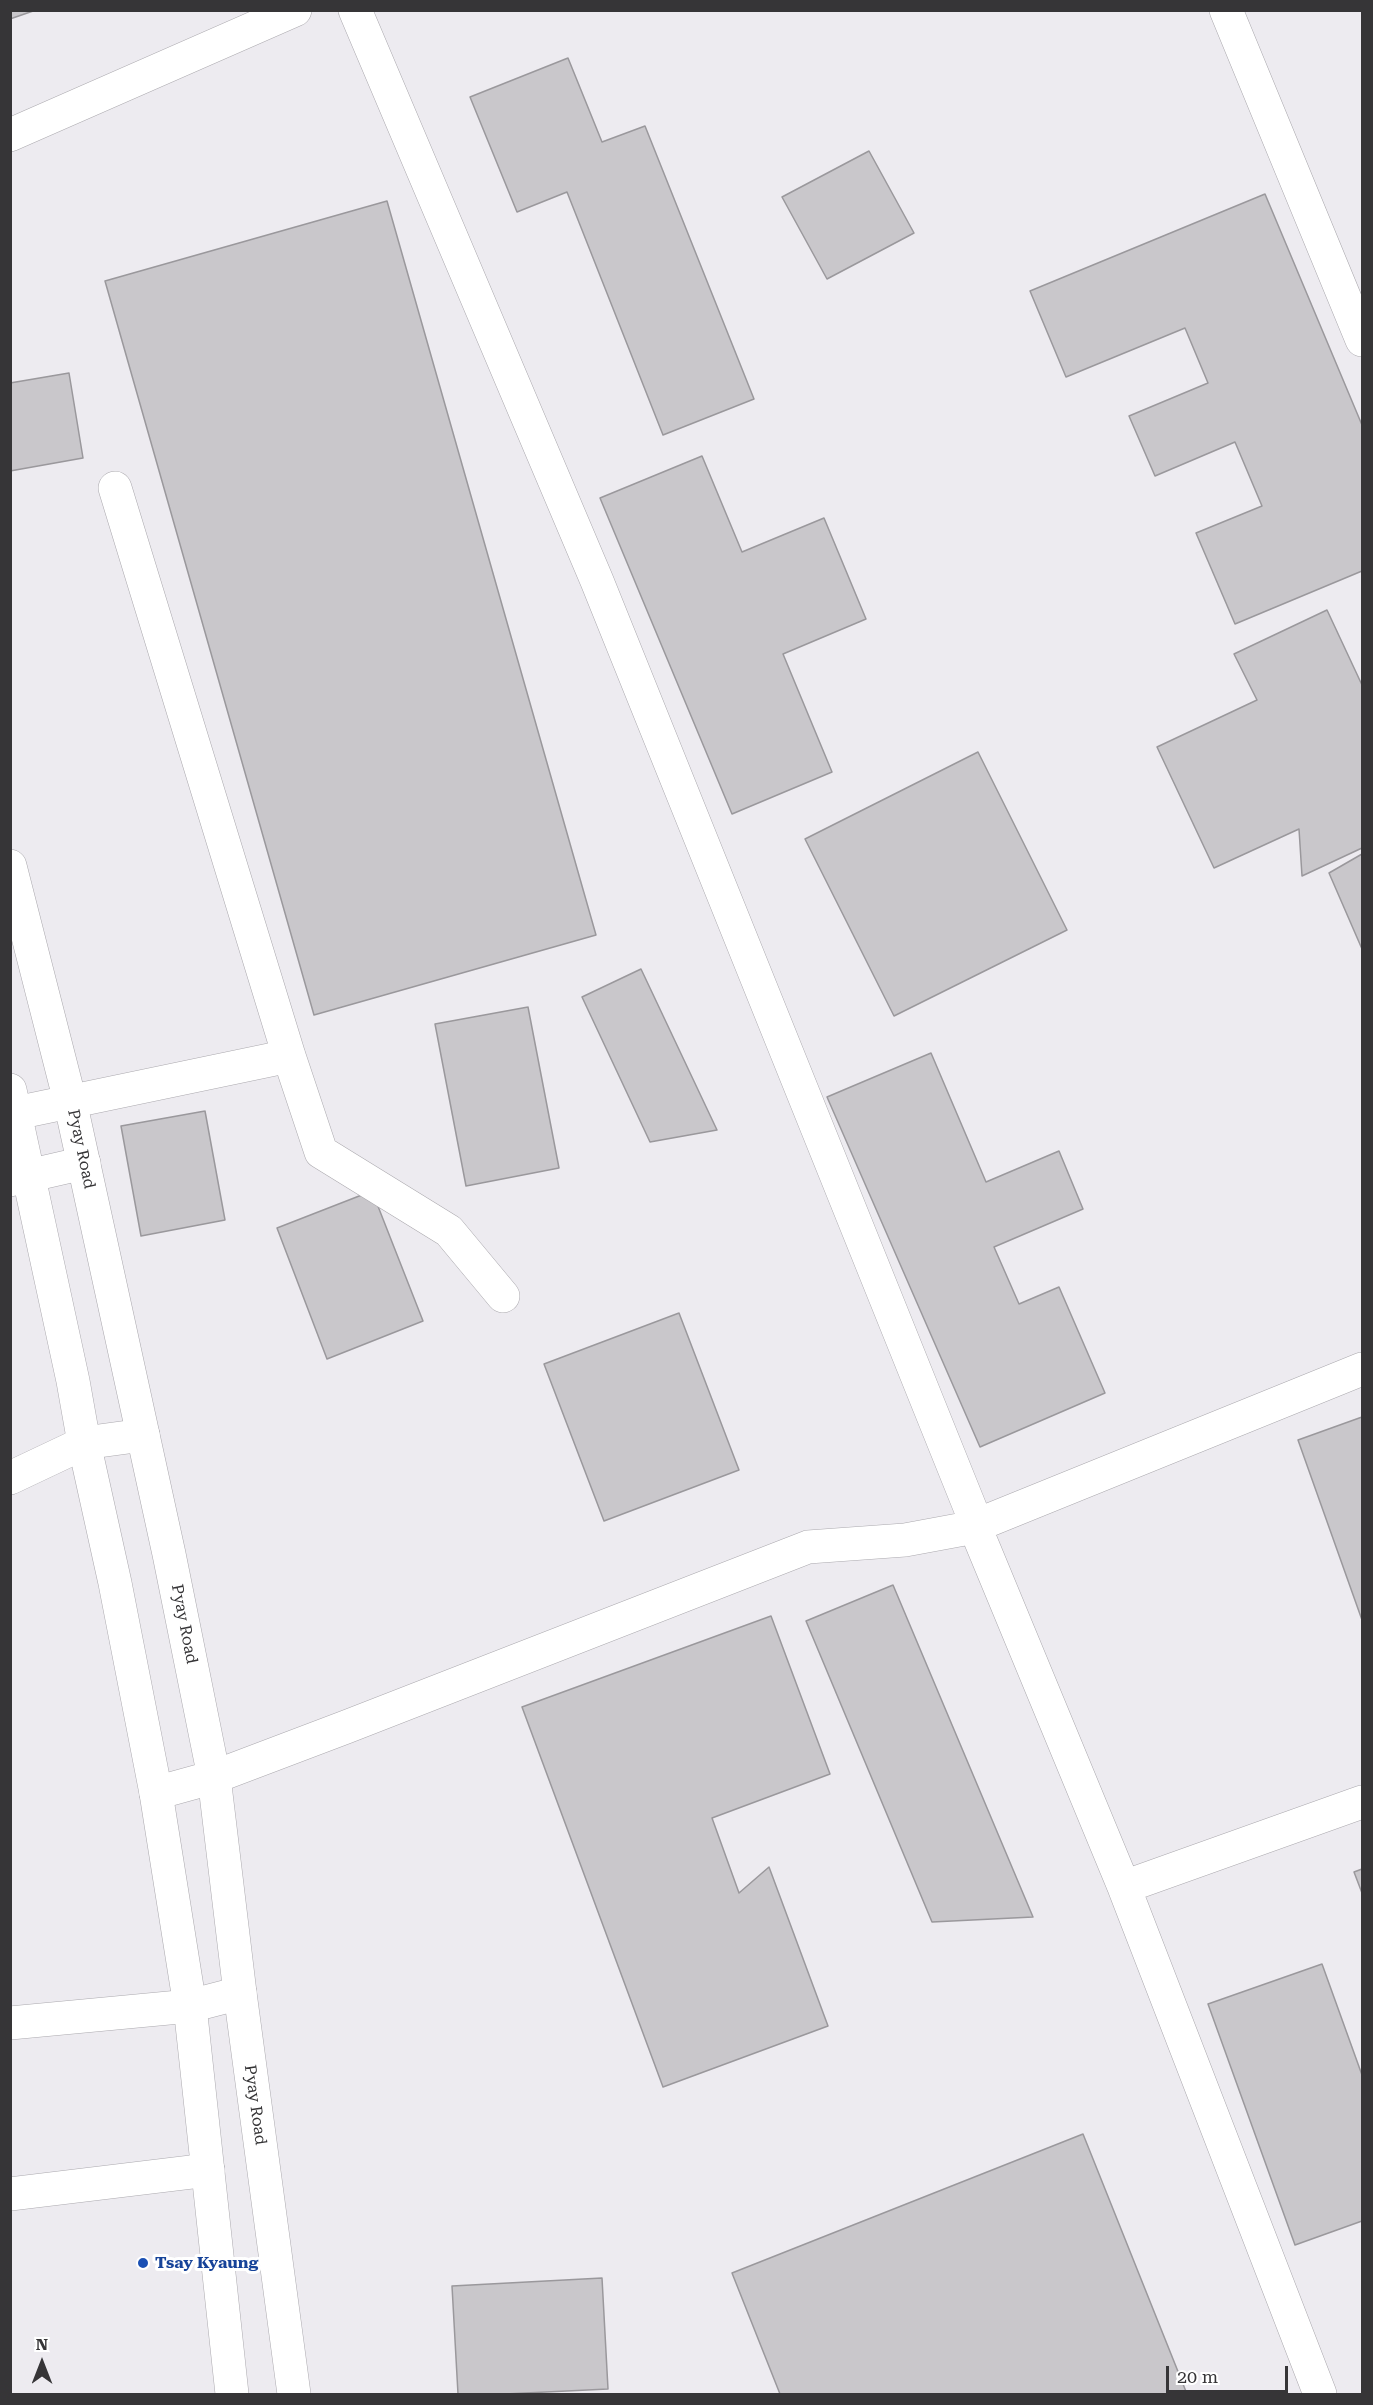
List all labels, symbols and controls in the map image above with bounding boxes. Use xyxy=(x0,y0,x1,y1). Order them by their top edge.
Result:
street label: Pyay Road xyxy=(63,1107,99,1191)
street label: Pyay Road xyxy=(167,1582,201,1666)
street label: Pyay Road xyxy=(240,2064,270,2146)
place label: Tsay Kyaung xyxy=(155,2253,258,2273)
marker: Tsay Kyaung xyxy=(136,2256,150,2270)
north arrow xyxy=(12,2333,72,2393)
text: N xyxy=(36,2335,48,2354)
scale bar xyxy=(1169,2354,1290,2392)
text: 20 m xyxy=(1177,2366,1218,2387)

